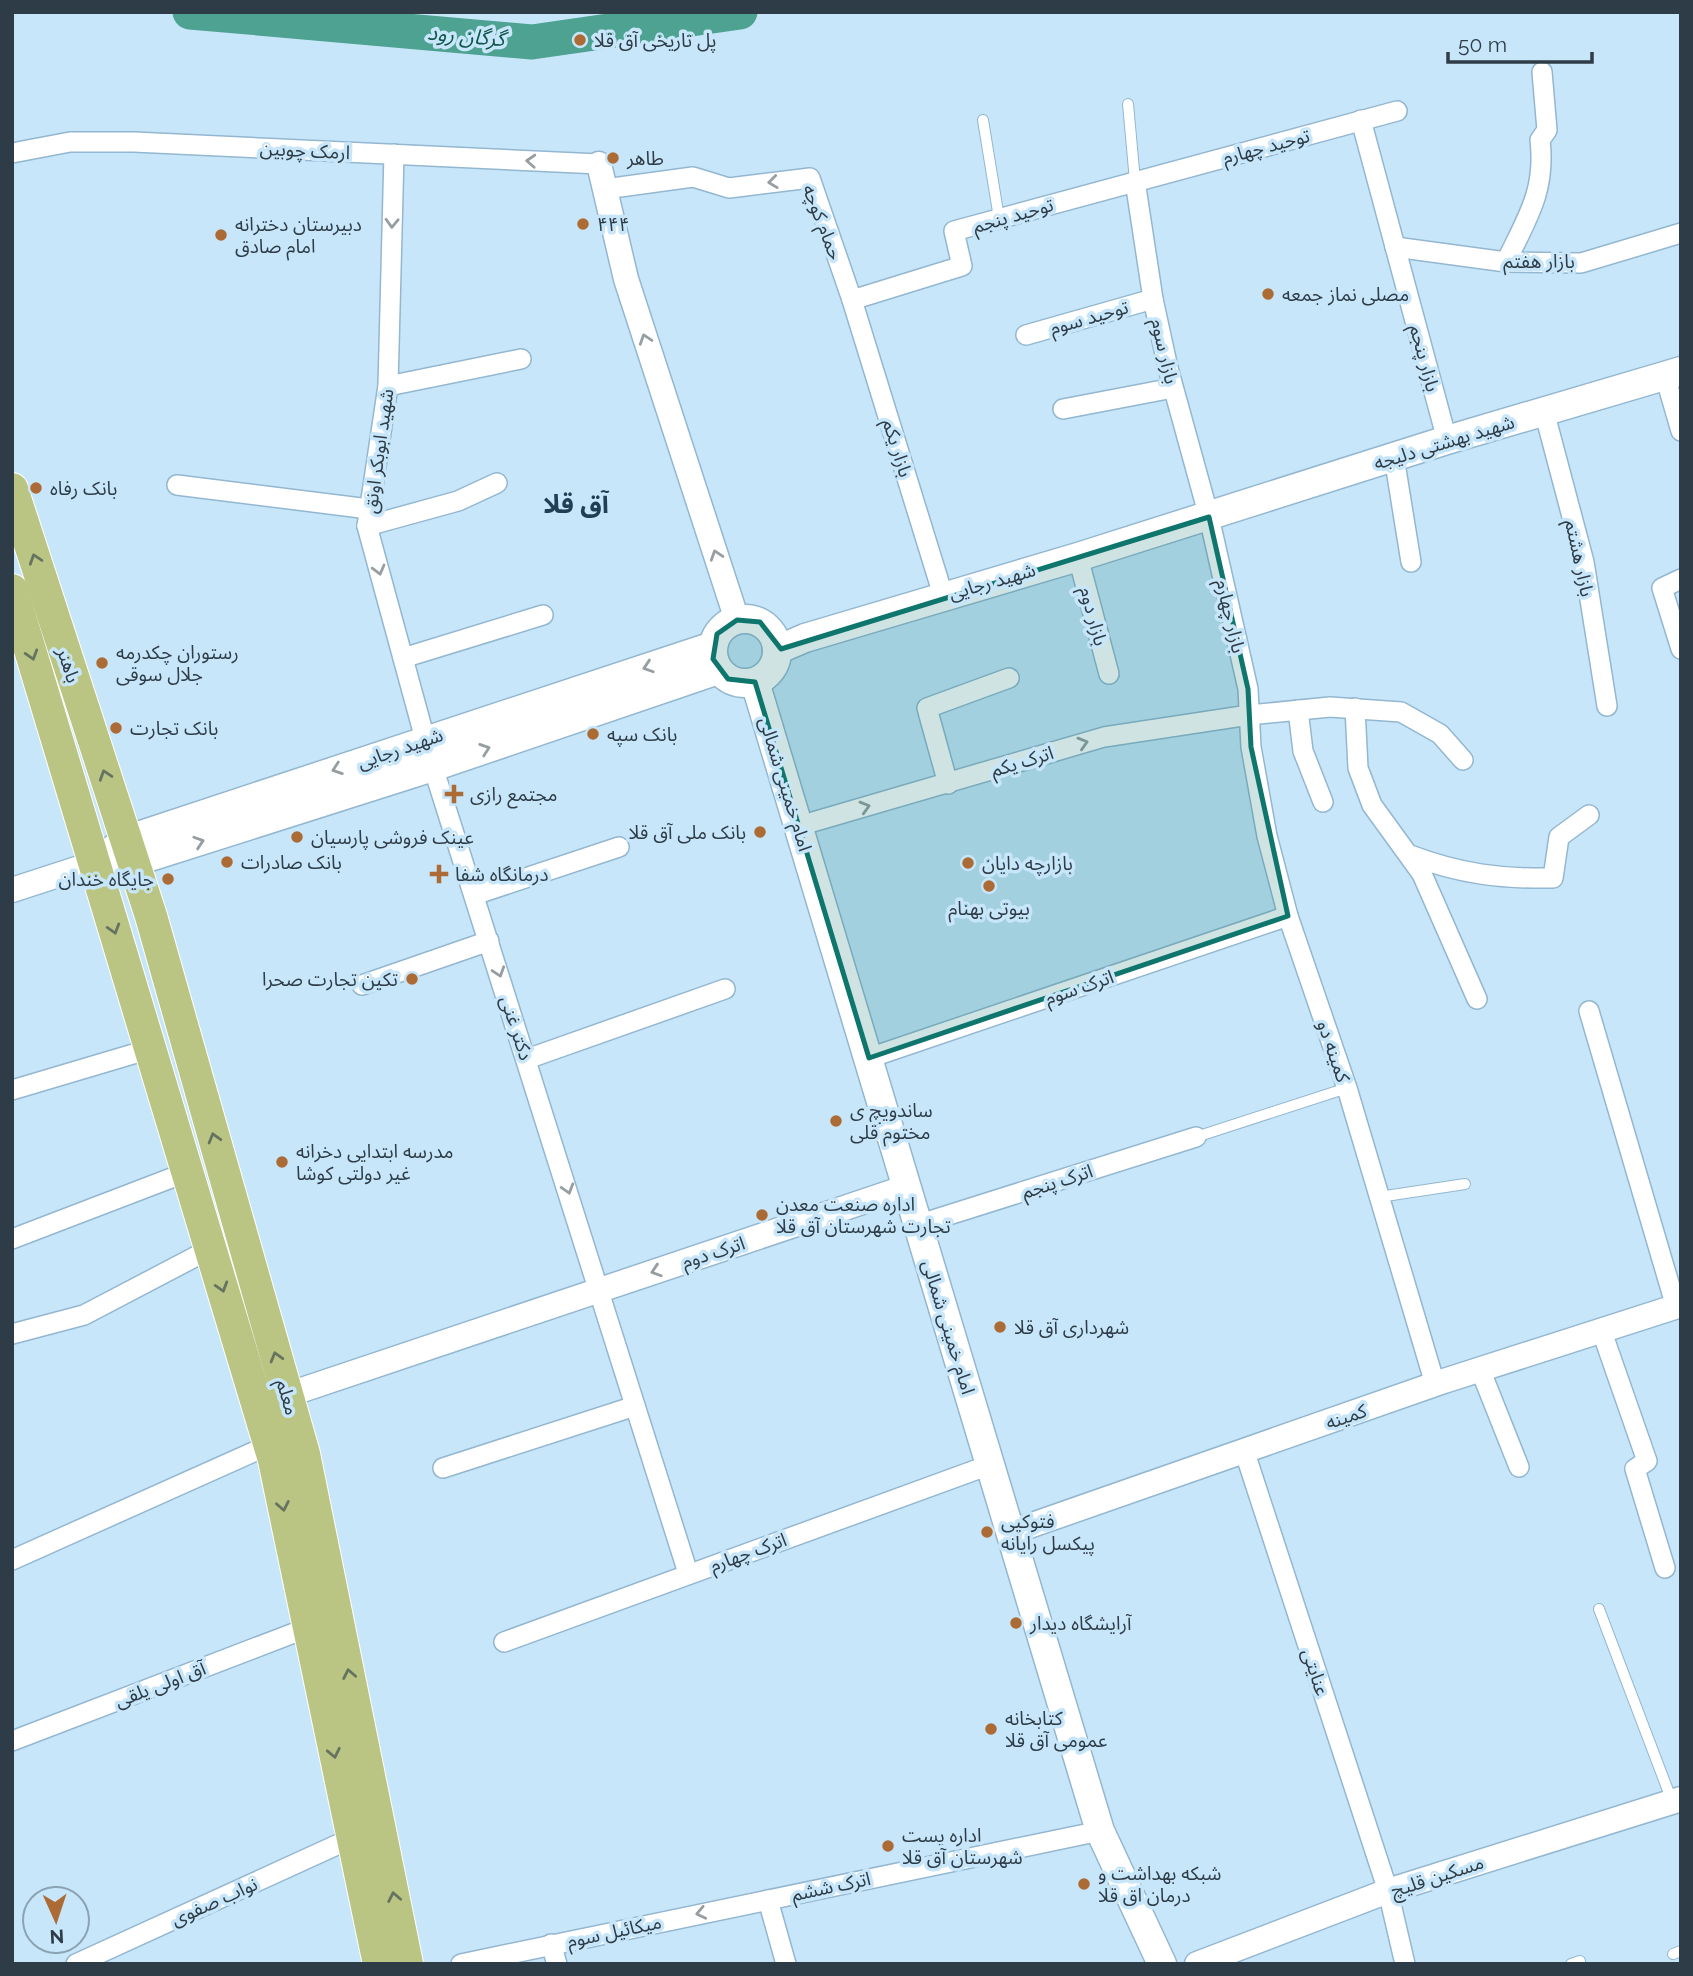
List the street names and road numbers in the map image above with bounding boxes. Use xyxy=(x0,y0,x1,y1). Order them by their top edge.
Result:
street label: توحید چهارم xyxy=(1220,124,1313,172)
street label: ارمک چوبین xyxy=(259,137,351,165)
street label: حمام کوچه xyxy=(795,181,847,264)
street label: توحید پنجم xyxy=(970,193,1057,241)
street label: بازار هفتم xyxy=(1503,250,1575,276)
street label: توحید سوم xyxy=(1047,295,1132,343)
street label: بازار سوم xyxy=(1143,316,1183,387)
street label: بازار پنجم xyxy=(1402,322,1444,395)
street label: شهید ابوبکر اونق xyxy=(358,387,399,515)
street label: شهید بهشتی دلیجه xyxy=(1371,410,1517,475)
street label: بازار یکم xyxy=(875,416,917,481)
street label: بازار هشتم xyxy=(1557,517,1599,599)
street label: شهید رجایی xyxy=(946,558,1038,605)
street label: بازار چهارم xyxy=(1208,577,1250,656)
street label: بازار دوم xyxy=(1072,584,1112,649)
street label: باهنر xyxy=(52,644,85,686)
street label: امام خمینی شمالی xyxy=(751,714,817,855)
street label: شهید رجایی xyxy=(354,723,446,774)
street label: اترک یکم xyxy=(988,741,1057,785)
street label: اترک سوم xyxy=(1042,965,1118,1013)
street label: دکتر غنی xyxy=(495,993,538,1063)
street label: کمینه دو xyxy=(1312,1017,1355,1086)
street label: اترک پنجم xyxy=(1019,1159,1097,1207)
street label: اترک دوم xyxy=(679,1231,749,1276)
street label: امام خمینی شمالی xyxy=(914,1257,980,1398)
street label: معلم xyxy=(269,1377,304,1419)
street label: کمینه xyxy=(1323,1398,1370,1433)
street label: اترک چهارم xyxy=(707,1528,791,1580)
street label: عنایتی xyxy=(1297,1646,1334,1699)
street label: آق اولی یلقی xyxy=(111,1656,210,1712)
street label: مسکین قلیچ xyxy=(1388,1851,1488,1905)
street label: اترک ششم xyxy=(789,1867,873,1909)
street label: نواب صفوی xyxy=(167,1872,261,1931)
street label: میکائیل سوم xyxy=(565,1910,664,1956)

